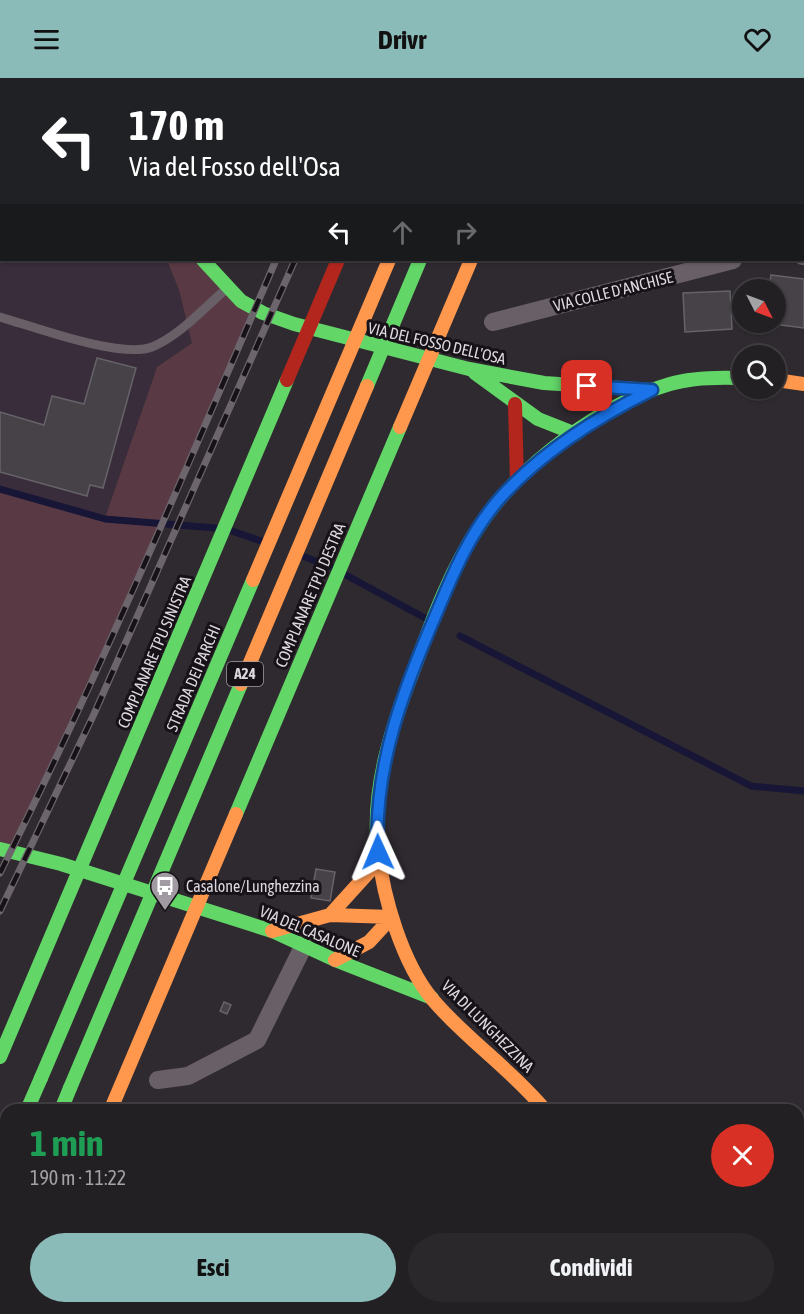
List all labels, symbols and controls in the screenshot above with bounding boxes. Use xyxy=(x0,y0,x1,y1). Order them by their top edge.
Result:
icon: menu xyxy=(30,23,63,56)
icon: heart xyxy=(741,23,774,56)
text: Drivr xyxy=(378,24,426,55)
text: 170 m xyxy=(129,101,224,149)
icon: left xyxy=(30,102,108,180)
text: Via del Fosso dell'Osa xyxy=(129,151,341,182)
icon: left xyxy=(323,216,356,249)
icon: ahead xyxy=(386,216,419,249)
icon: right xyxy=(449,216,482,249)
street label: VIA COLLE D'ANCHISE xyxy=(551,267,675,315)
north arrow xyxy=(732,279,786,333)
map controls xyxy=(732,279,786,399)
street label: VIA DEL FOSSO DELL'OSA xyxy=(366,318,508,368)
button: search xyxy=(732,345,786,399)
pin xyxy=(561,360,612,411)
icon: arrive xyxy=(570,369,603,402)
street label: COMPLANARE TPU DESTRA xyxy=(271,520,349,670)
street label: COMPLANARE TPU SINISTRA xyxy=(114,573,194,731)
street label: STRADA DEI PARCHI xyxy=(162,622,224,734)
road number: A24 xyxy=(227,662,263,686)
position arrow xyxy=(346,820,410,884)
bus stop icon: Casalone/Lunghezzina xyxy=(149,870,181,912)
place label: Casalone/Lunghezzina xyxy=(186,877,320,896)
street label: VIA DEL CASALONE xyxy=(257,902,363,960)
street label: VIA DI LUNGHEZZINA xyxy=(438,976,538,1076)
text: 1 min xyxy=(30,1122,104,1164)
button: close xyxy=(711,1124,774,1187)
text: 190 m · 11:22 xyxy=(30,1166,126,1189)
button: Esci xyxy=(30,1233,396,1302)
button: Condividi xyxy=(408,1233,774,1302)

